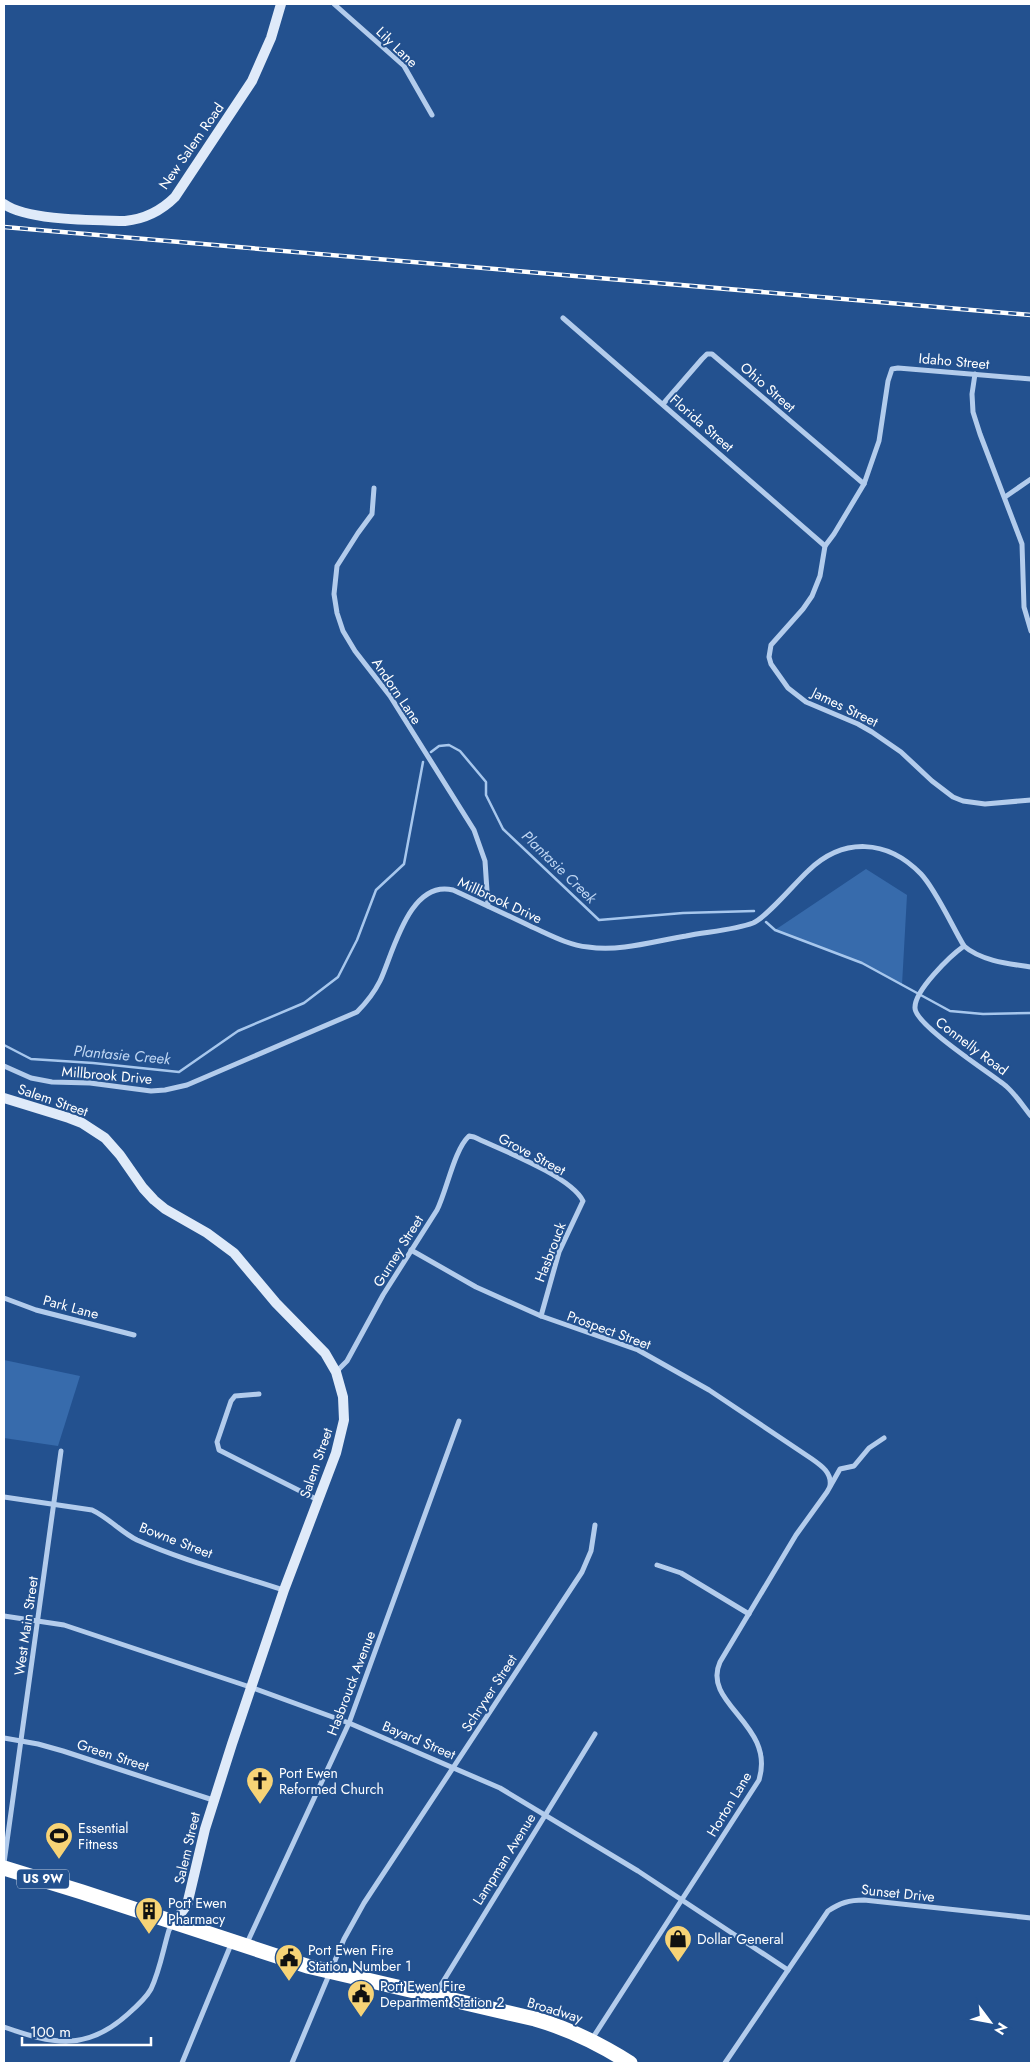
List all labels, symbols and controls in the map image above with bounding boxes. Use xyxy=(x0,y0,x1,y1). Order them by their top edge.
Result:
street label: Lily Lane xyxy=(372,22,422,72)
street label: New Salem Road xyxy=(154,99,228,193)
street label: Idaho Street xyxy=(918,348,991,374)
street label: Ohio Street xyxy=(736,357,800,417)
street label: Florida Street xyxy=(666,390,739,457)
street label: Andorn Lane xyxy=(367,654,427,728)
street label: James Street xyxy=(807,681,882,732)
water label: Plantasie Creek xyxy=(517,825,602,909)
street label: Millbrook Drive xyxy=(455,872,545,928)
street label: Connelly Road xyxy=(932,1012,1012,1080)
water label: Plantasie Creek xyxy=(73,1040,172,1070)
street label: Millbrook Drive xyxy=(61,1061,153,1089)
street label: Salem Street xyxy=(15,1079,92,1122)
street label: Grove Street xyxy=(495,1128,570,1180)
street label: Gurney Street xyxy=(368,1211,428,1291)
street label: Hasbrouck xyxy=(529,1218,571,1285)
street label: Park Lane xyxy=(41,1290,101,1324)
street label: Prospect Street xyxy=(564,1306,654,1355)
street label: Salem Street xyxy=(295,1424,338,1501)
street label: Bowne Street xyxy=(137,1517,216,1563)
street label: West Main Street xyxy=(9,1575,43,1677)
street label: Hasbrouck Avenue xyxy=(322,1628,380,1738)
street label: Schryver Street xyxy=(456,1650,522,1736)
street label: Bayard Street xyxy=(379,1716,459,1765)
street label: Green Street xyxy=(74,1734,152,1776)
place label: Port Ewen Reformed Church xyxy=(279,1763,384,1799)
church icon: Port Ewen Reformed Church xyxy=(245,1766,275,1805)
street label: Horton Lane xyxy=(702,1768,756,1840)
street label: Salem Street xyxy=(169,1809,205,1886)
street label: Lampman Avenue xyxy=(468,1809,540,1909)
place label: Essential Fitness xyxy=(78,1818,129,1854)
sports icon: Essential Fitness xyxy=(44,1821,74,1860)
road number: US 9W xyxy=(17,1870,69,1888)
street label: Sunset Drive xyxy=(860,1879,936,1907)
place label: Port Ewen Pharmacy xyxy=(168,1893,227,1929)
building icon: Port Ewen Pharmacy xyxy=(134,1896,164,1935)
shop icon: Dollar General xyxy=(663,1924,693,1963)
place label: Dollar General xyxy=(697,1929,784,1949)
place label: Port Ewen Fire Station Number 1 xyxy=(308,1940,412,1976)
public building icon: Port Ewen Fire Station Number 1 xyxy=(274,1943,304,1982)
place label: Port Ewen Fire Department Station 2 xyxy=(380,1976,505,2012)
public building icon: Port Ewen Fire Department Station 2 xyxy=(346,1979,376,2018)
street label: Broadway xyxy=(525,1992,586,2028)
north arrow xyxy=(965,1997,1015,2047)
scale bar xyxy=(22,2014,151,2046)
text: N xyxy=(990,2019,1012,2039)
text: 100 m xyxy=(30,2021,71,2043)

